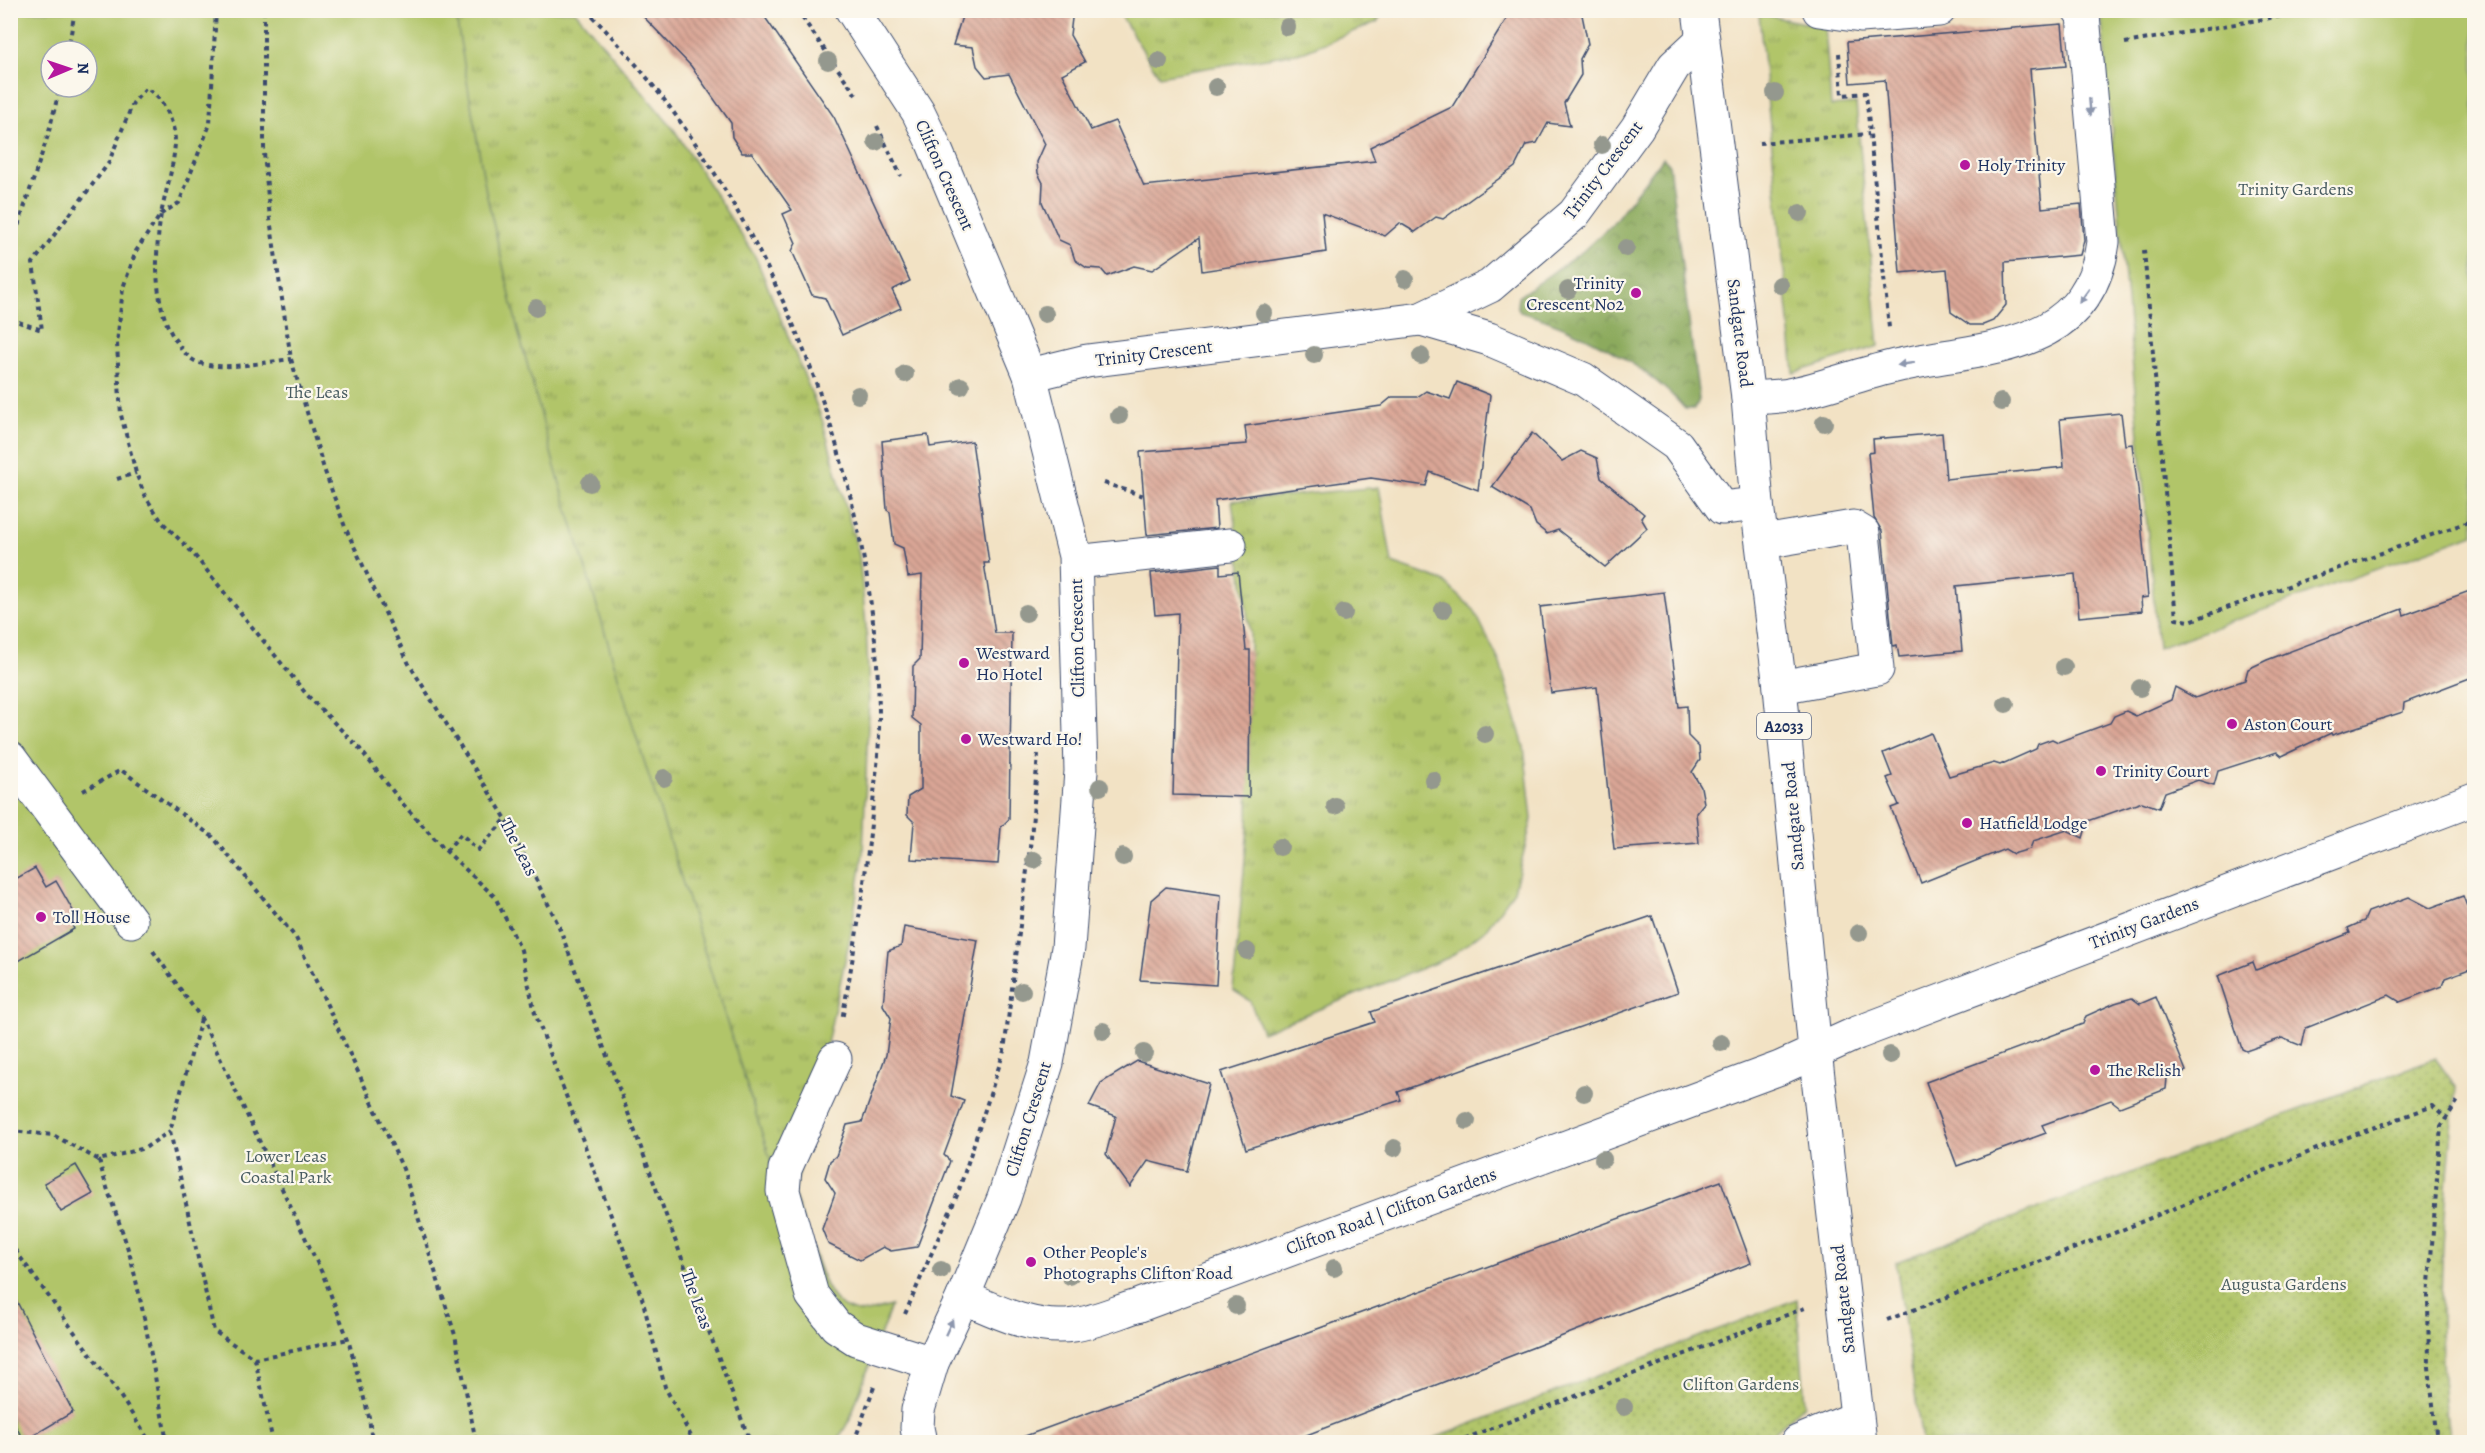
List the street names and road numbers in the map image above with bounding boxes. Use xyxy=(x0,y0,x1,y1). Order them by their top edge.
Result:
street label: Clifton Crescent xyxy=(910,116,980,234)
street label: Trinity Crescent xyxy=(1558,116,1648,224)
street label: Sandgate Road xyxy=(1721,277,1759,389)
street label: Trinity Crescent xyxy=(1094,334,1214,372)
street label: Clifton Crescent xyxy=(1064,578,1090,698)
road number: A2033 xyxy=(1757,713,1811,739)
street label: Sandgate Road xyxy=(1776,760,1810,872)
street label: The Leas xyxy=(494,814,544,880)
street label: Trinity Gardens xyxy=(2086,891,2202,955)
street label: Clifton Crescent xyxy=(999,1059,1057,1179)
street label: Clifton Road | Clifton Gardens xyxy=(1282,1162,1500,1260)
street label: Sandgate Road xyxy=(1825,1243,1861,1355)
street label: The Leas xyxy=(675,1266,719,1332)

